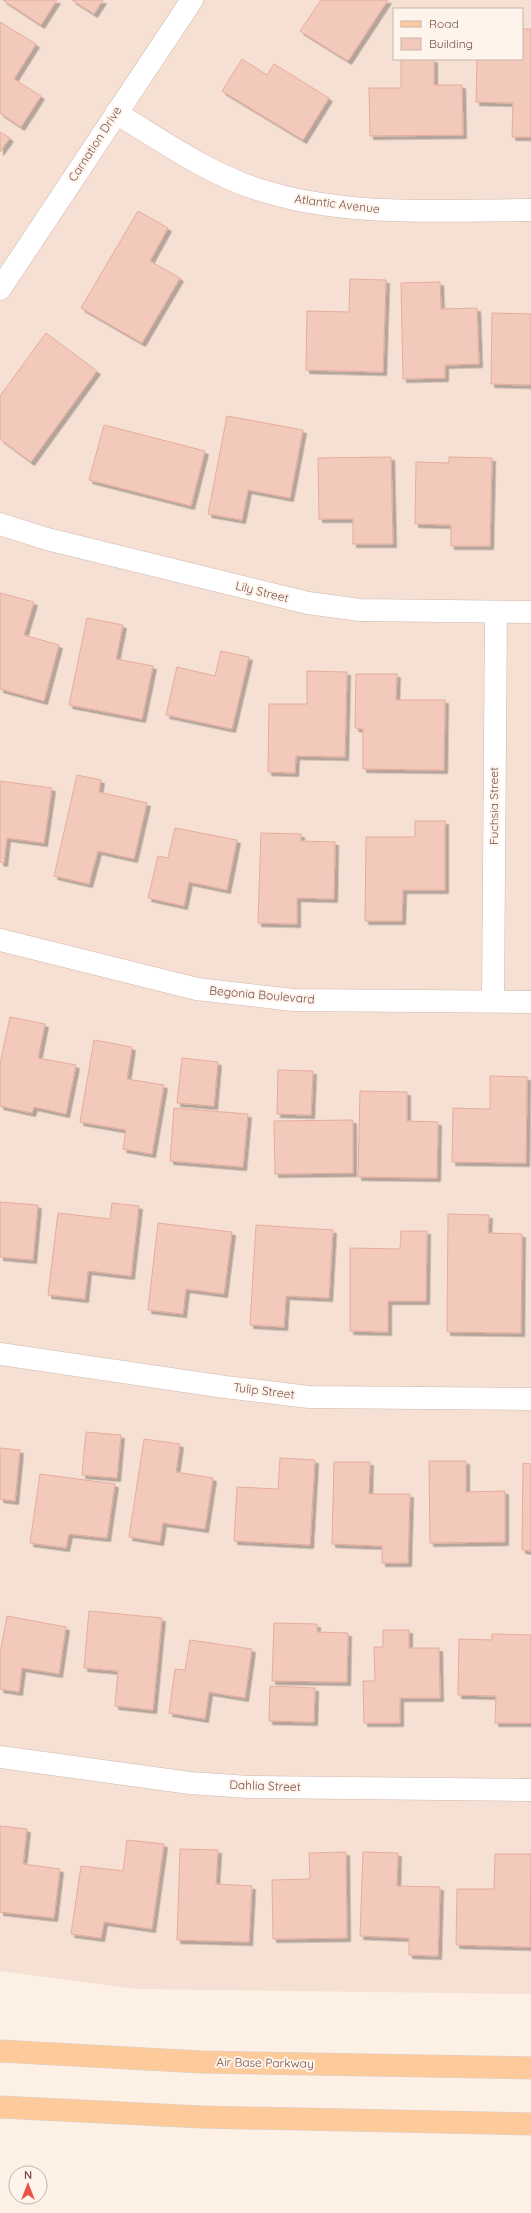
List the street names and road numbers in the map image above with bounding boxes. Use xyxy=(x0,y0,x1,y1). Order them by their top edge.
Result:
street label: Carnation Drive xyxy=(65,103,125,184)
street label: Atlantic Avenue xyxy=(294,191,381,216)
street label: Lily Street xyxy=(234,578,290,605)
street label: Fuchsia Street xyxy=(486,767,501,845)
street label: Begonia Boulevard xyxy=(209,982,315,1007)
street label: Tulip Street xyxy=(233,1379,295,1402)
street label: Dahlia Street xyxy=(229,1777,301,1794)
street label: Air Base Parkway xyxy=(216,2054,314,2071)

